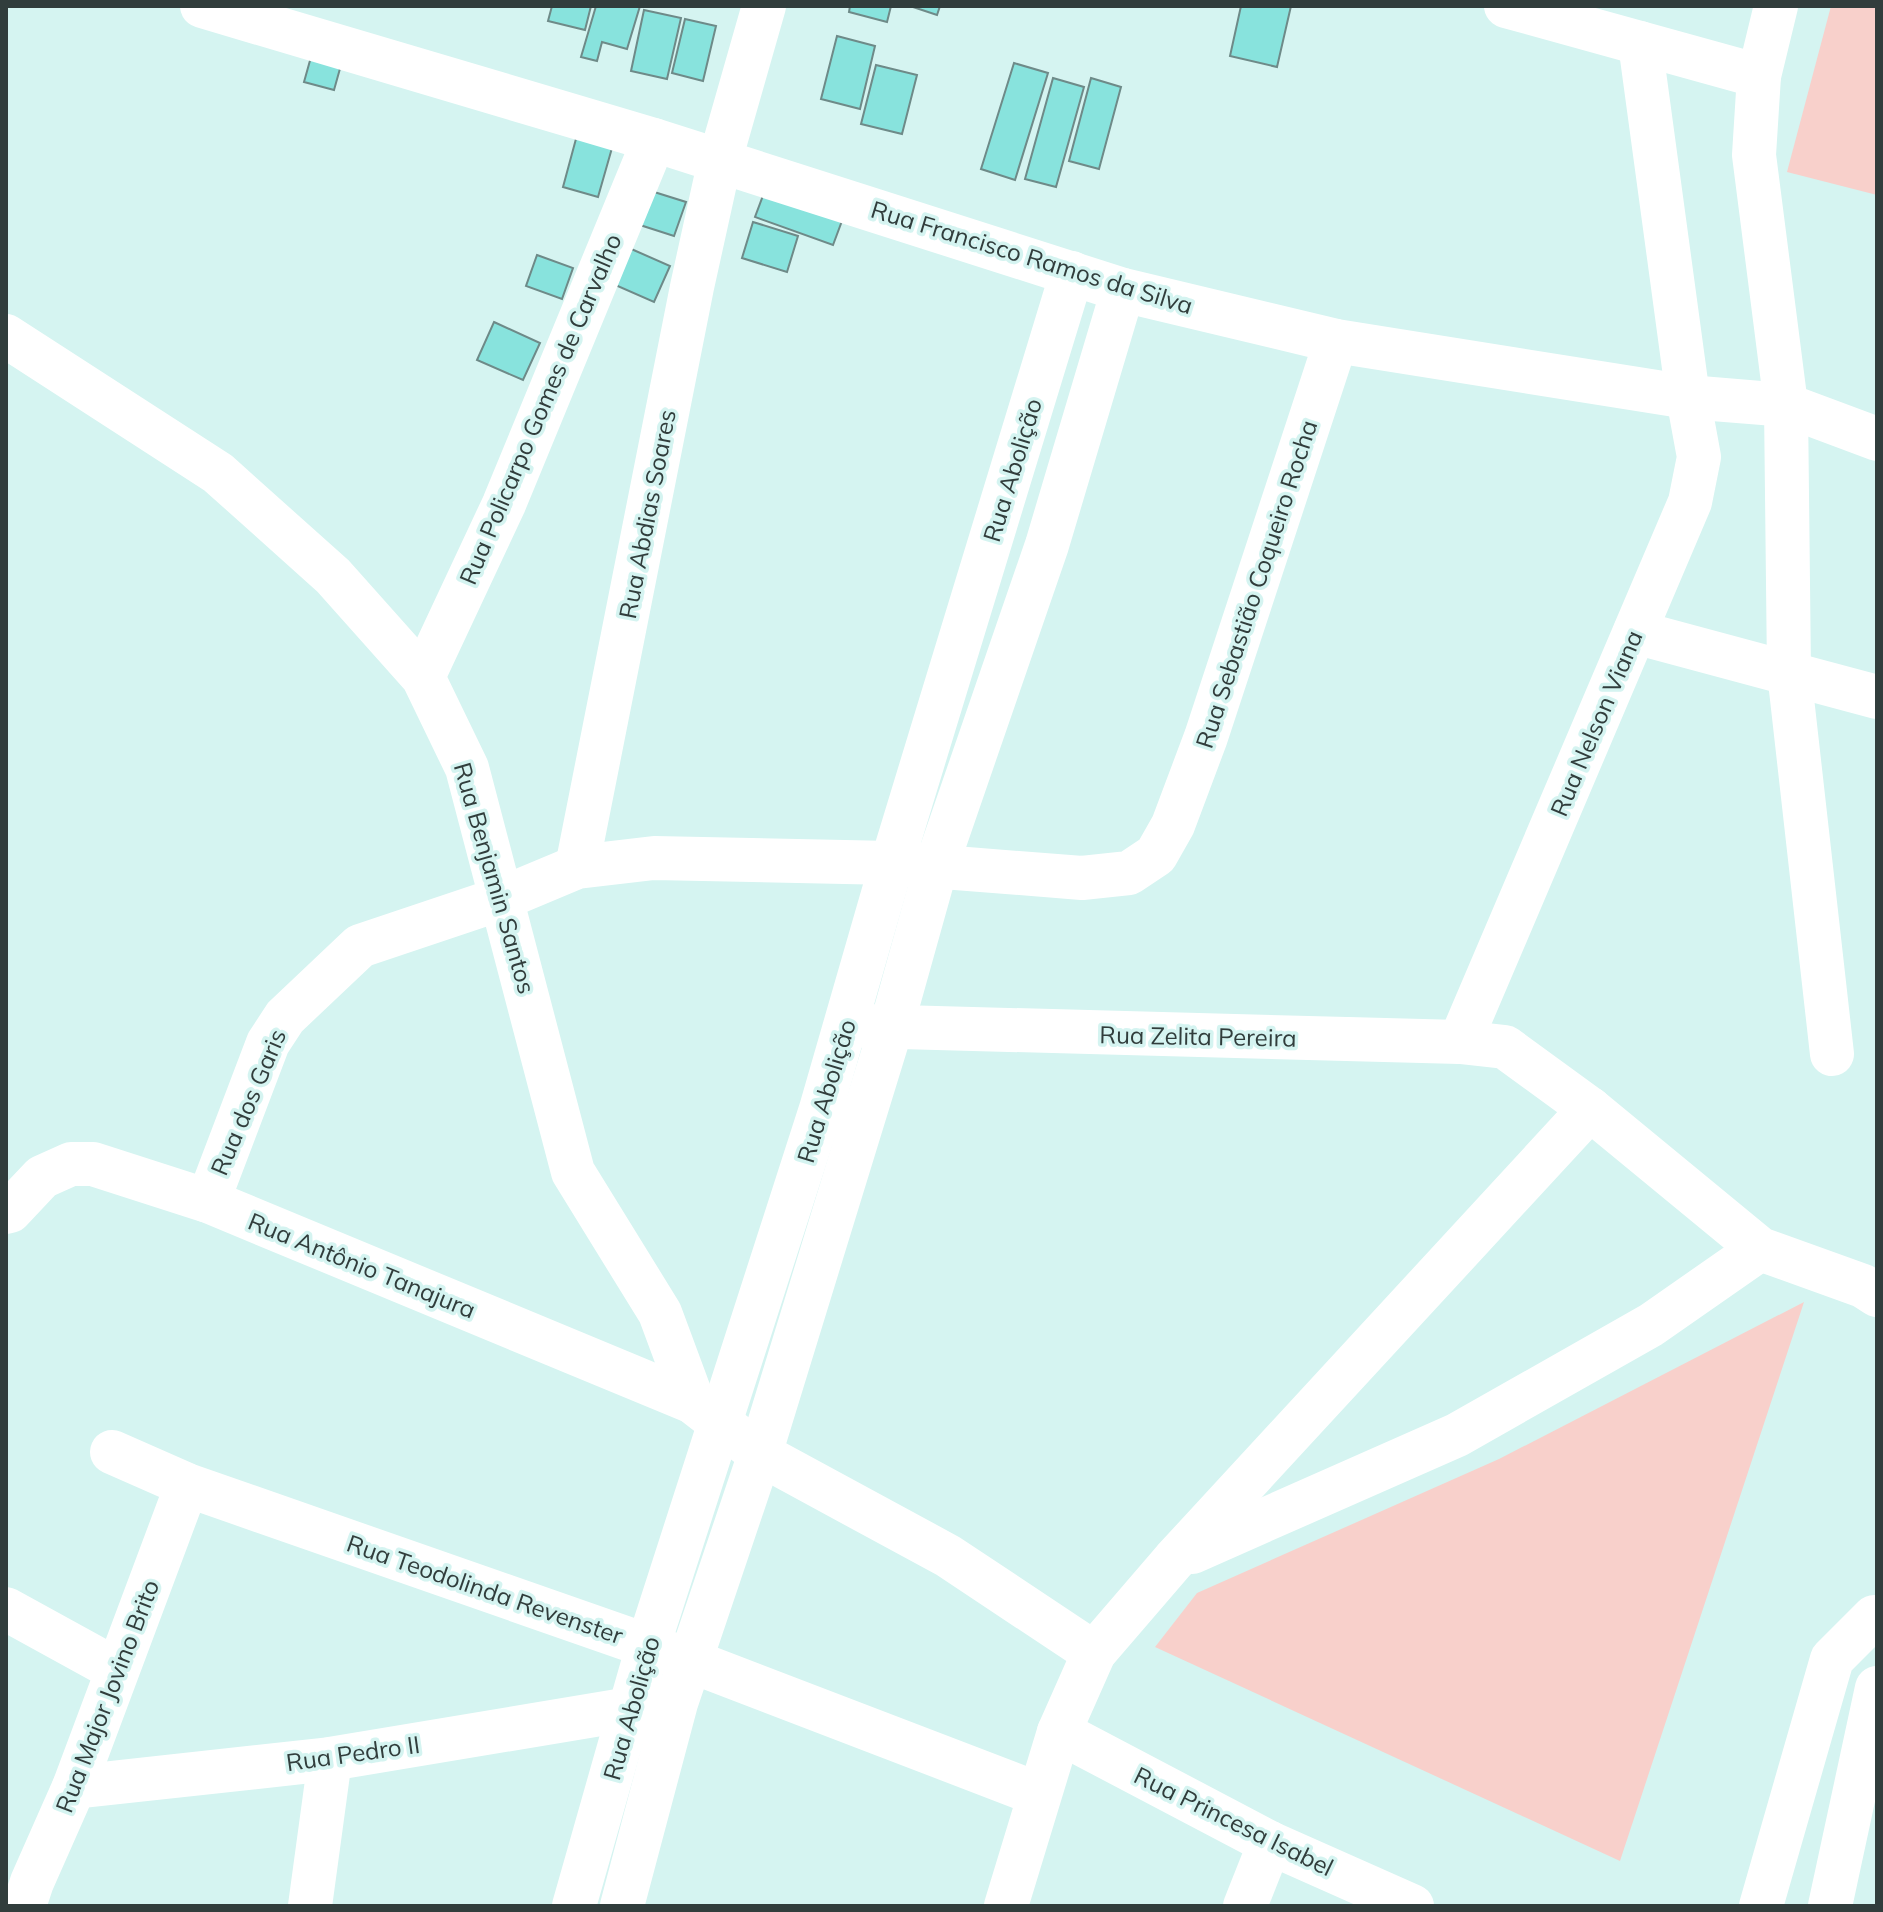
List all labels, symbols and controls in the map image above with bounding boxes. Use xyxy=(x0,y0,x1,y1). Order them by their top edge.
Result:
street label: Rua Francisco Ramos da Silva xyxy=(868,194,1196,320)
street label: Rua Policarpo Gomes de Carvalho xyxy=(452,229,628,589)
street label: Rua Abolição xyxy=(976,395,1048,545)
street label: Rua Abdias Soares xyxy=(612,407,682,621)
street label: Rua Sebastião Coqueiro Rocha xyxy=(1189,416,1323,752)
street label: Rua Nelson Viana xyxy=(1543,626,1649,820)
street label: Rua Benjamin Santos xyxy=(448,759,542,997)
street label: Rua Abolição xyxy=(790,1016,862,1166)
street label: Rua Zelita Pereira xyxy=(1099,1019,1297,1053)
street label: Rua dos Garis xyxy=(204,1024,292,1180)
street label: Rua Antônio Tanajura xyxy=(244,1206,480,1324)
street label: Rua Teodolinda Revenster xyxy=(343,1528,627,1650)
street label: Rua Major Jovino Brito xyxy=(49,1575,165,1817)
street label: Rua Abolição xyxy=(596,1633,666,1783)
street label: Rua Pedro II xyxy=(284,1729,422,1777)
street label: Rua Princesa Isabel xyxy=(1129,1760,1339,1882)

